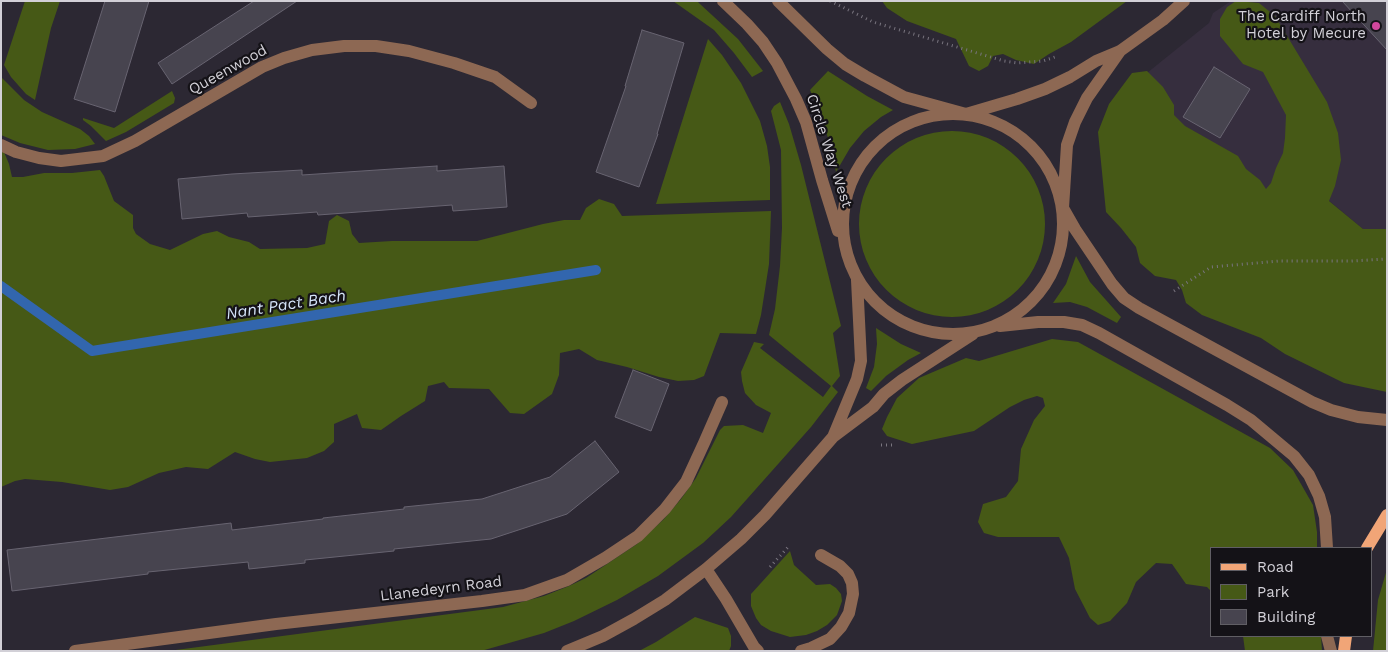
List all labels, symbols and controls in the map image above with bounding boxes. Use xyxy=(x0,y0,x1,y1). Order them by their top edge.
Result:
place label: The Cardiff North Hotel by Mecure xyxy=(1238,8,1366,43)
marker: The Cardiff North Hotel by Mecure xyxy=(1370,20,1382,32)
street label: Queenwood xyxy=(186,41,270,99)
street label: Circle Way West xyxy=(802,92,856,210)
water label: Nant Pact Bach xyxy=(225,286,347,324)
legend xyxy=(1210,547,1373,637)
text: Road xyxy=(1257,558,1294,576)
street label: Llanedeyrn Road xyxy=(379,573,503,605)
text: Park xyxy=(1257,583,1289,601)
text: Building xyxy=(1257,608,1315,626)

